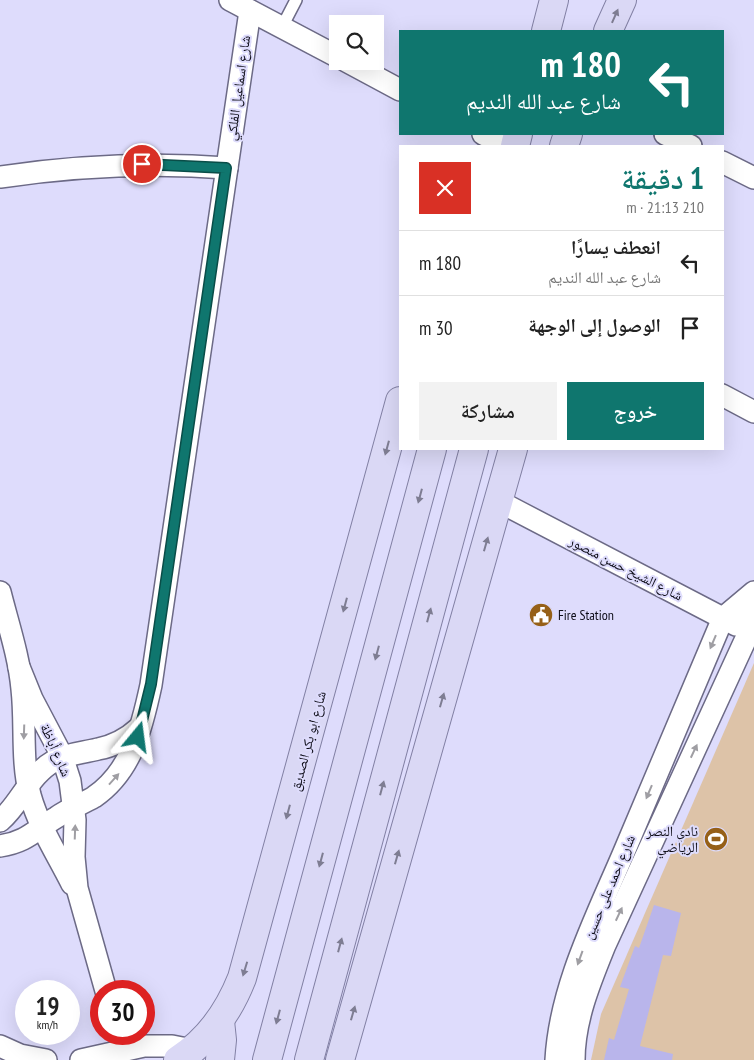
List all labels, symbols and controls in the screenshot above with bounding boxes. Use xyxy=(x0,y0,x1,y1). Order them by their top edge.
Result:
one-way arrow xyxy=(611,9,619,23)
map controls xyxy=(329,15,384,70)
button: search xyxy=(329,15,384,70)
street label: شارع اسماعيل الفلكي xyxy=(222,34,257,142)
text: 180 m xyxy=(540,41,621,87)
icon: left xyxy=(639,50,704,115)
text: شارع عبد الله النديم xyxy=(466,87,621,115)
pin xyxy=(121,143,163,185)
icon: arrive xyxy=(128,150,156,178)
text: 1 دقيقة xyxy=(621,158,704,197)
button: close xyxy=(419,162,471,214)
text: 210 m · 21:13 xyxy=(626,197,704,217)
text: انعطف يسارًا xyxy=(571,235,661,259)
icon: left xyxy=(676,249,704,277)
text: 180 m xyxy=(419,251,461,275)
text: شارع عبد الله النديم xyxy=(548,267,661,287)
text: الوصول إلى الوجهة xyxy=(528,313,661,337)
icon: arrive xyxy=(676,314,704,342)
text: 30 m xyxy=(419,316,453,340)
button: مشاركة xyxy=(419,382,557,440)
button: خروج xyxy=(567,382,704,440)
one-way arrow xyxy=(383,440,391,455)
one-way arrow xyxy=(415,488,423,503)
street label: شارع الشيخ حسن منصور xyxy=(565,531,686,605)
one-way arrow xyxy=(483,537,491,552)
one-way arrow xyxy=(340,597,348,612)
public building icon: Fire Station xyxy=(528,602,554,628)
place label: Fire Station xyxy=(558,606,614,624)
one-way arrow xyxy=(425,607,433,622)
one-way arrow xyxy=(708,635,716,649)
one-way arrow xyxy=(373,645,381,660)
street label: شارع ابو بكر الصديق xyxy=(286,689,331,793)
one-way arrow xyxy=(438,693,446,708)
position arrow xyxy=(111,710,163,762)
street label: شارع أباظة xyxy=(36,721,76,780)
one-way arrow xyxy=(20,725,28,741)
one-way arrow xyxy=(690,744,698,758)
one-way arrow xyxy=(108,773,120,785)
one-way arrow xyxy=(378,781,386,796)
one-way arrow xyxy=(645,785,653,799)
one-way arrow xyxy=(284,805,292,820)
place label: نادي النصر الرياضي xyxy=(645,822,698,859)
one-way arrow xyxy=(71,824,79,840)
sports icon: نادي النصر الرياضي xyxy=(703,826,729,852)
street label: شارع احمد على حسين xyxy=(579,832,640,942)
one-way arrow xyxy=(394,849,402,864)
one-way arrow xyxy=(317,853,325,868)
one-way arrow xyxy=(616,907,624,921)
one-way arrow xyxy=(336,938,344,953)
one-way arrow xyxy=(576,951,584,966)
one-way arrow xyxy=(241,961,249,976)
speed limit sign: 30 xyxy=(90,980,155,1045)
text: 19 xyxy=(36,990,59,1022)
one-way arrow xyxy=(349,1006,357,1021)
one-way arrow xyxy=(274,1010,282,1025)
text: km/h xyxy=(37,1017,58,1032)

